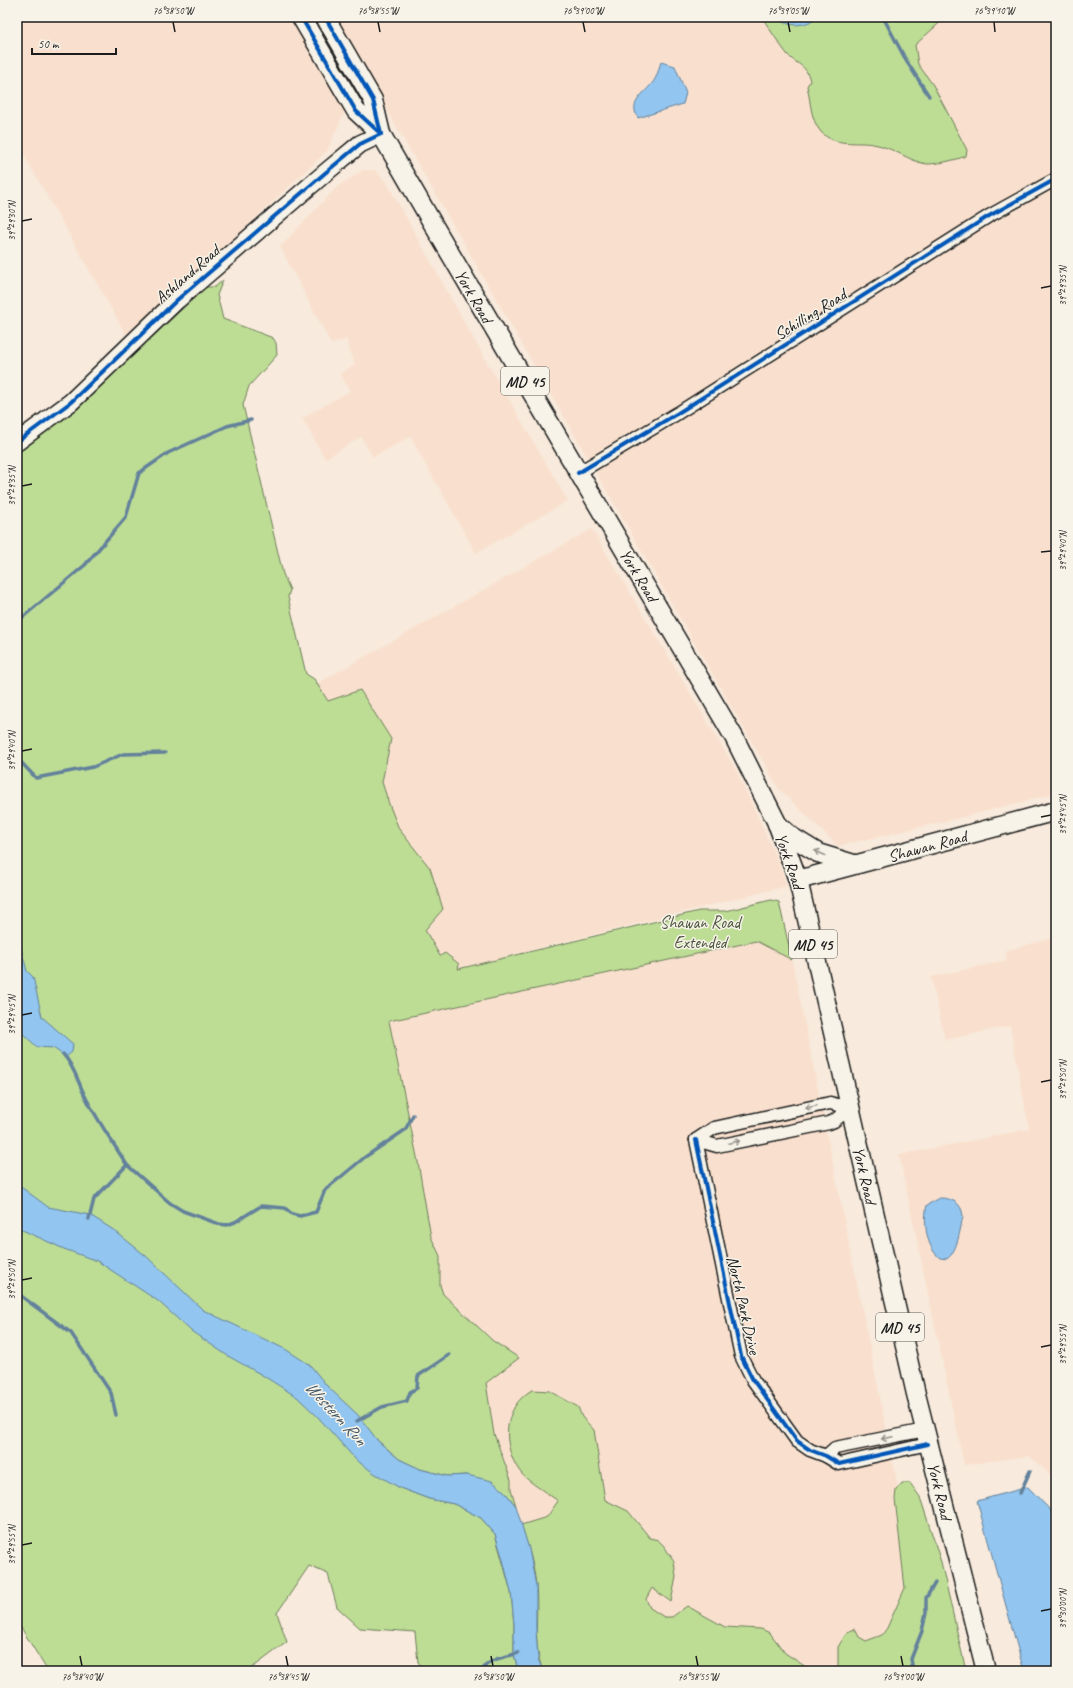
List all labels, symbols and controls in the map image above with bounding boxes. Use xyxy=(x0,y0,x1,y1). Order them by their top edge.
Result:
text: 76°38'50"W xyxy=(153,4,195,17)
text: 76°38'55"W xyxy=(358,4,400,17)
text: 76°39'00"W xyxy=(563,4,605,17)
text: 76°39'05"W xyxy=(768,4,810,17)
text: 76°39'10"W xyxy=(974,4,1016,17)
scale bar xyxy=(32,30,116,56)
text: 50 m xyxy=(38,36,60,52)
text: 39°29'30"N xyxy=(5,199,18,241)
street label: Ashland Road xyxy=(151,239,226,308)
text: 39°29'35"N xyxy=(1056,264,1069,306)
street label: York Road xyxy=(450,266,498,329)
street label: Schilling Road xyxy=(771,283,852,345)
road number: MD 45 xyxy=(501,367,549,395)
text: 39°29'35"N xyxy=(5,464,18,506)
text: 39°29'40"N xyxy=(1056,529,1069,571)
street label: York Road xyxy=(615,545,664,608)
text: 39°29'40"N xyxy=(5,729,18,771)
text: 39°29'45"N xyxy=(1056,793,1069,835)
street label: Shawan Road xyxy=(886,825,971,867)
street label: York Road xyxy=(770,830,810,894)
one-way arrow xyxy=(814,849,826,856)
park label: Shawan Road Extended xyxy=(660,912,742,953)
road number: MD 45 xyxy=(789,930,837,958)
text: 39°29'45"N xyxy=(5,993,18,1035)
text: 39°29'50"N xyxy=(1056,1058,1069,1100)
one-way arrow xyxy=(805,1104,818,1112)
one-way arrow xyxy=(727,1138,740,1146)
street label: York Road xyxy=(848,1144,882,1208)
street label: North Park Drive xyxy=(722,1254,765,1358)
text: 39°29'50"N xyxy=(5,1258,18,1300)
road number: MD 45 xyxy=(876,1313,924,1341)
text: 39°29'55"N xyxy=(1056,1323,1069,1365)
water label: Western Run xyxy=(301,1376,373,1451)
one-way arrow xyxy=(881,1434,894,1442)
street label: York Road xyxy=(922,1460,957,1524)
text: 39°29'55"N xyxy=(5,1523,18,1565)
text: 39°30'00"N xyxy=(1056,1587,1069,1629)
text: 76°38'40"W xyxy=(62,1670,104,1683)
text: 76°38'45"W xyxy=(268,1670,310,1683)
text: 76°38'50"W xyxy=(473,1670,515,1683)
text: 76°38'55"W xyxy=(678,1670,720,1683)
text: 76°39'00"W xyxy=(883,1670,925,1683)

